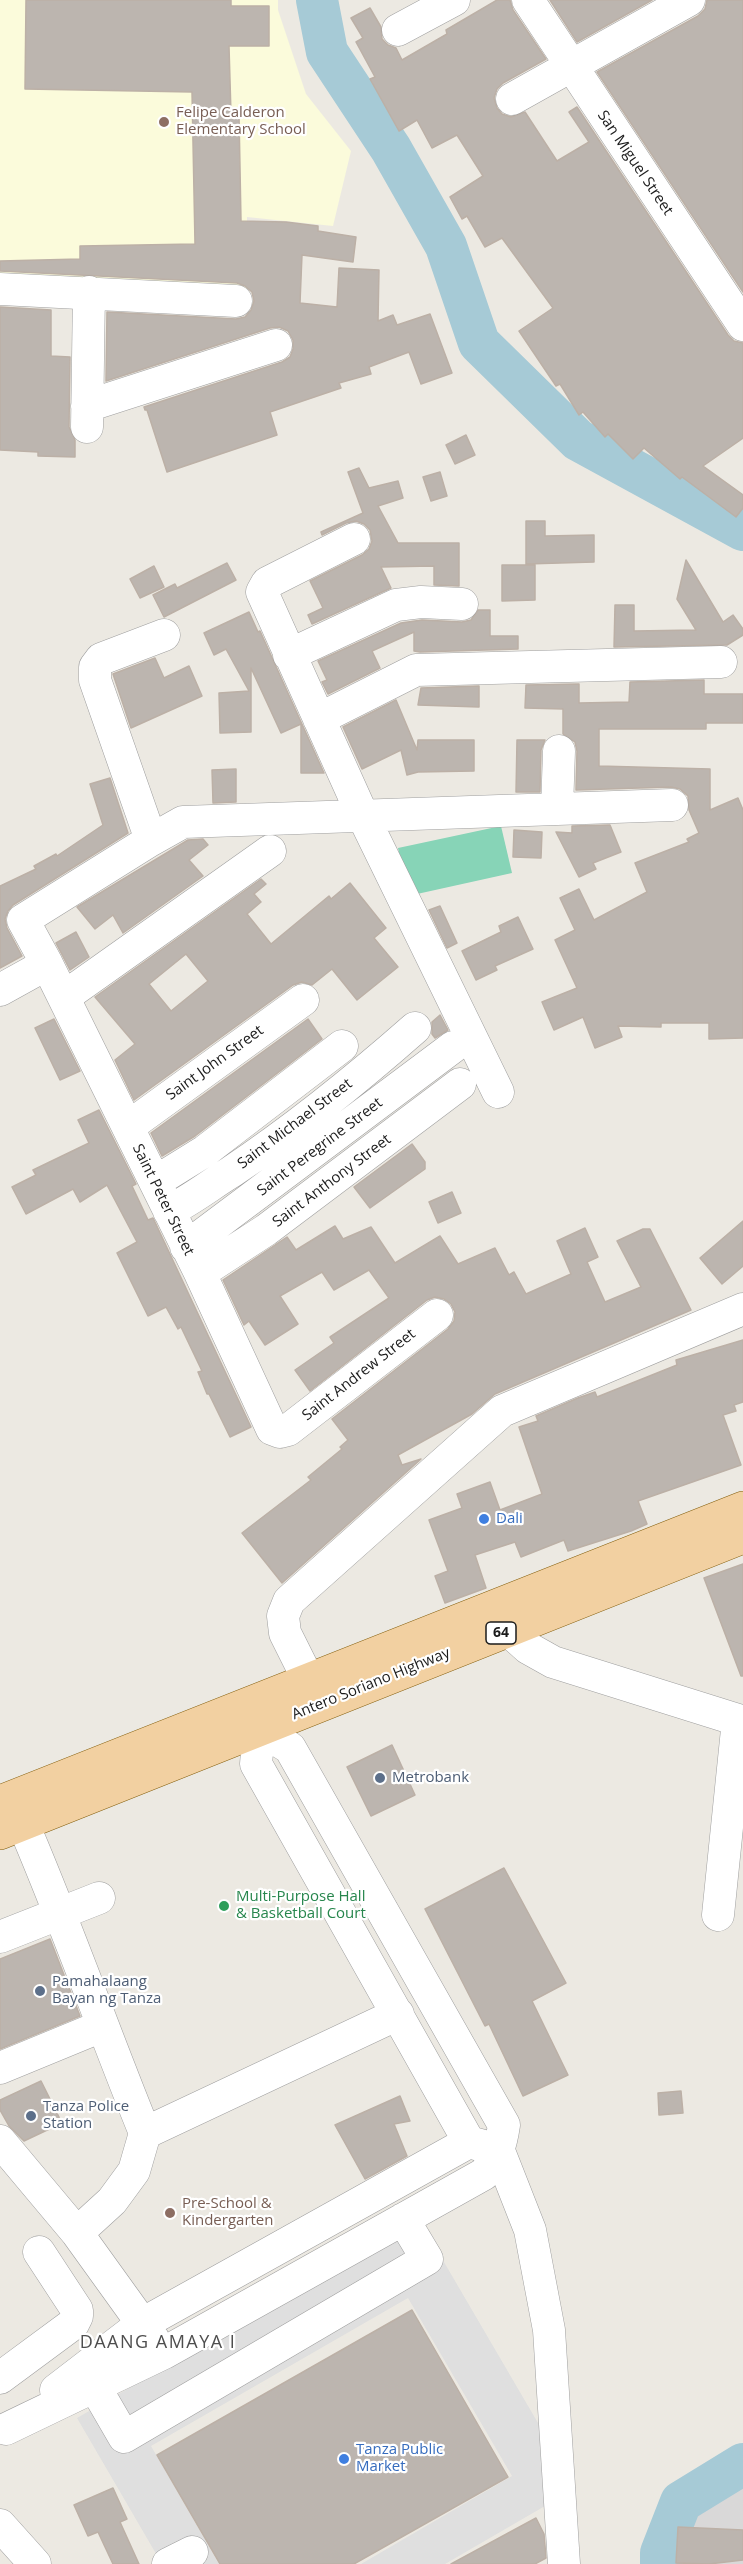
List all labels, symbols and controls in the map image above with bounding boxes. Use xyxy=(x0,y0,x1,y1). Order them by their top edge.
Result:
place label: Felipe Calderon Elementary School xyxy=(176,104,306,139)
street label: San Miguel Street xyxy=(593,107,677,219)
marker: Felipe Calderon Elementary School xyxy=(157,115,171,129)
street label: Saint John Street xyxy=(163,1022,267,1104)
street label: Saint Michael Street xyxy=(234,1075,356,1173)
street label: Saint Peregrine Street xyxy=(254,1094,386,1200)
street label: Saint Anthony Street xyxy=(269,1131,395,1231)
street label: Saint Peter Street xyxy=(128,1141,198,1259)
street label: Saint Andrew Street xyxy=(299,1325,419,1425)
place label: Dali xyxy=(496,1510,523,1528)
marker: Dali xyxy=(477,1512,491,1526)
road number: 64 xyxy=(486,1622,516,1644)
street label: Antero Soriano Highway xyxy=(289,1644,453,1724)
place label: Metrobank xyxy=(392,1769,469,1787)
marker: Metrobank xyxy=(373,1771,387,1785)
place label: Multi-Purpose Hall & Basketball Court xyxy=(236,1888,366,1923)
marker: Multi-Purpose Hall & Basketball Court xyxy=(217,1899,231,1913)
place label: Pamahalaang Bayan ng Tanza xyxy=(52,1973,161,2008)
marker: Pamahalaang Bayan ng Tanza xyxy=(33,1984,47,1998)
place label: Tanza Police Station xyxy=(43,2098,129,2133)
marker: Tanza Police Station xyxy=(24,2109,38,2123)
place label: Pre-School & Kindergarten xyxy=(182,2195,273,2230)
marker: Pre-School & Kindergarten xyxy=(163,2206,177,2220)
district label: DAANG AMAYA I xyxy=(80,2332,236,2354)
place label: Tanza Public Market xyxy=(356,2441,443,2476)
marker: Tanza Public Market xyxy=(337,2452,351,2466)

